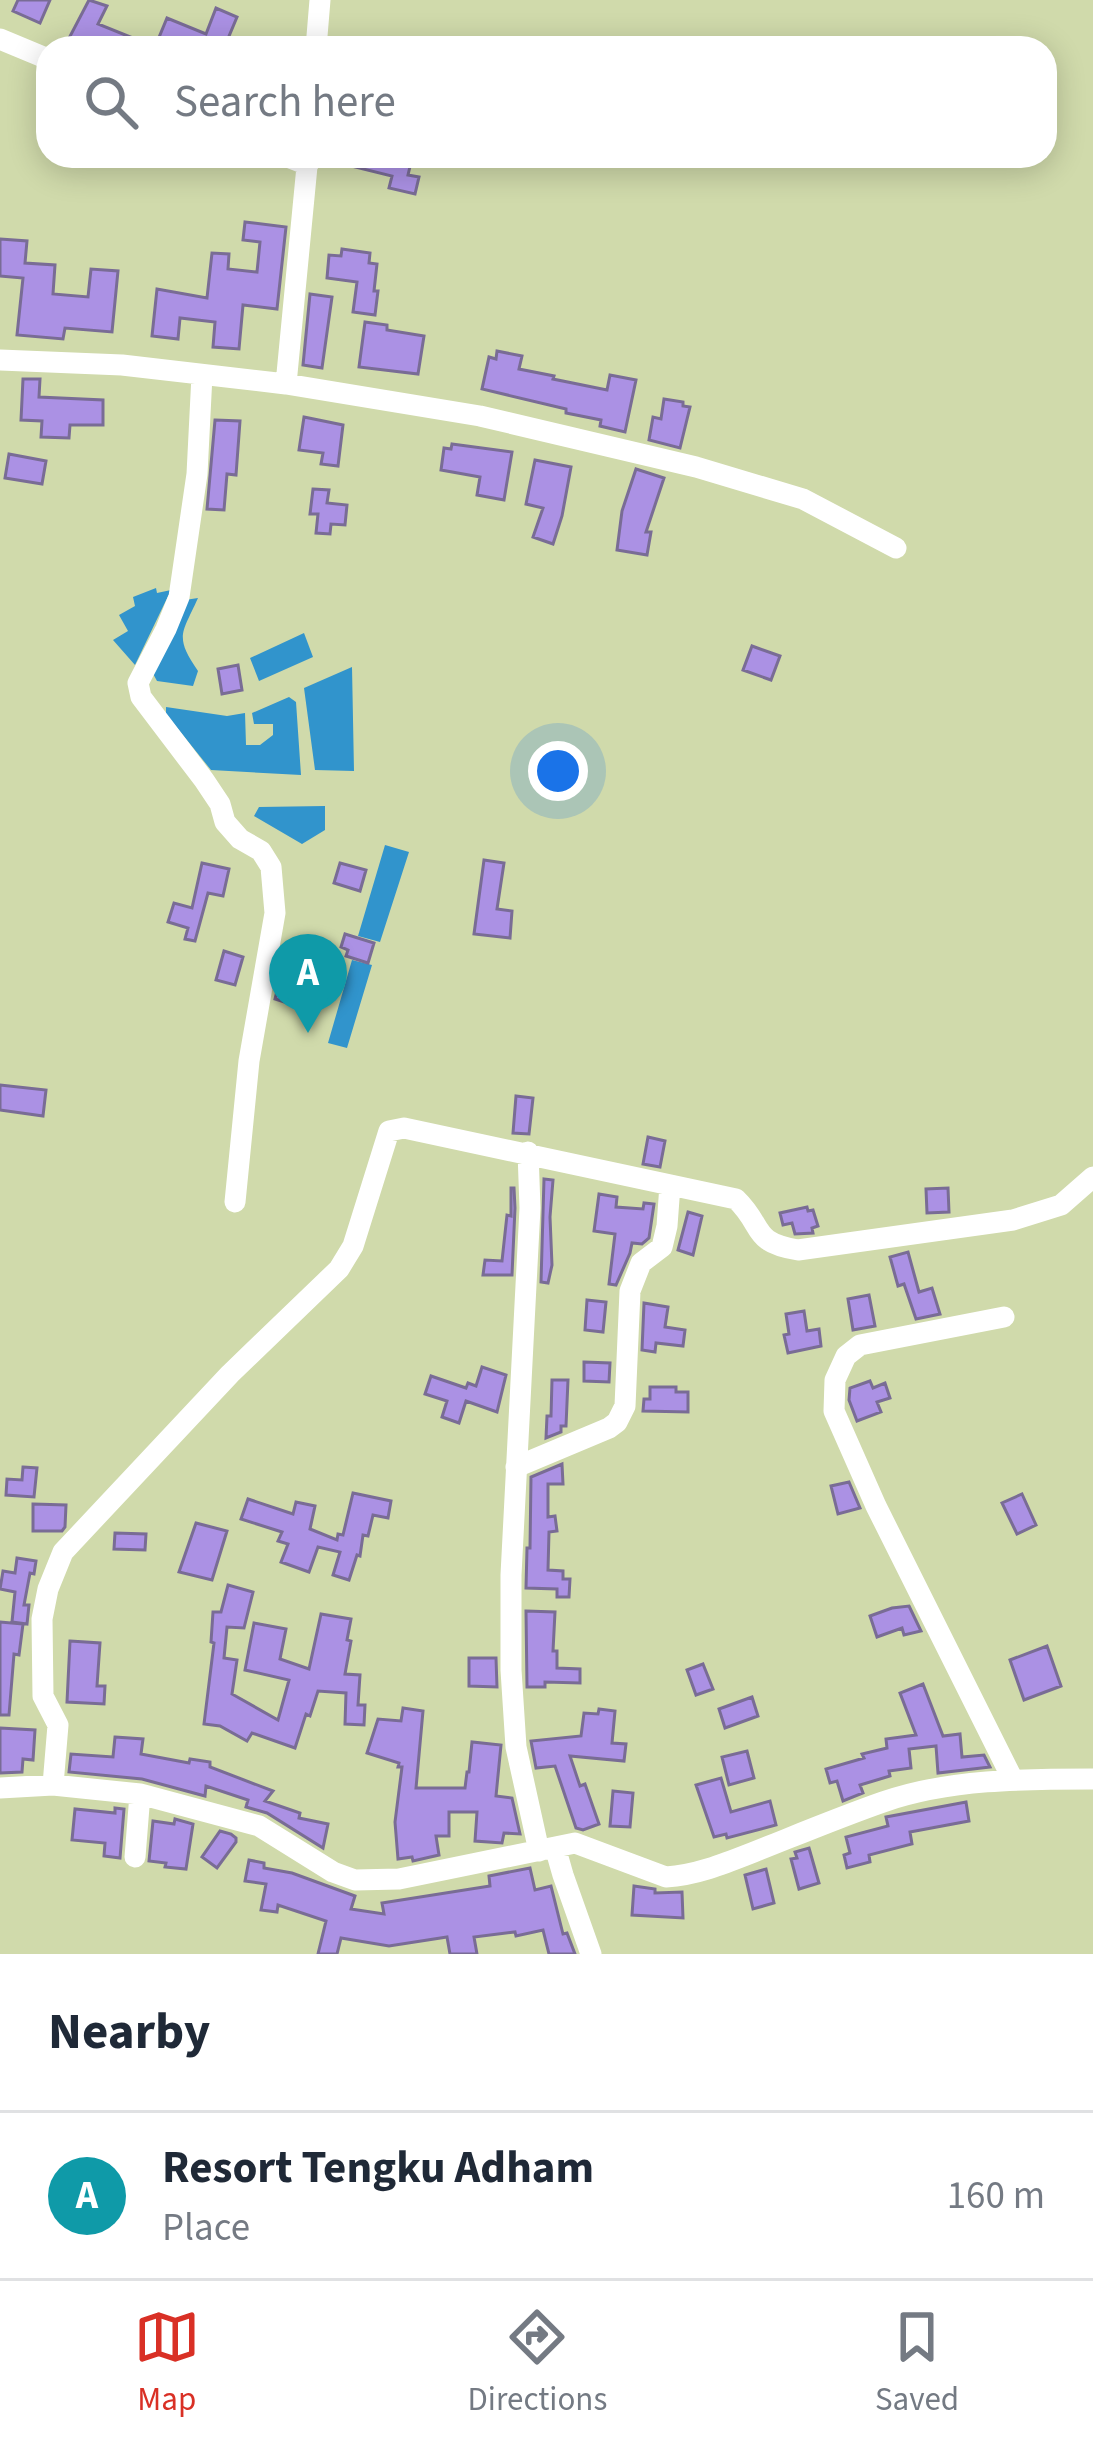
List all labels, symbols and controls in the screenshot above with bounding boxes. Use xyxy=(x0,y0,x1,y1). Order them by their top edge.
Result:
search box xyxy=(36,36,1057,168)
icon: search xyxy=(78,69,144,135)
text: Search here xyxy=(174,70,396,134)
your location xyxy=(528,741,588,801)
pin: A xyxy=(269,934,347,1033)
text: Nearby xyxy=(48,1996,210,2068)
text: Resort Tengku Adham xyxy=(162,2136,594,2200)
text: A xyxy=(76,2168,98,2224)
text: 160 m xyxy=(947,2168,1045,2224)
text: Place xyxy=(162,2200,250,2256)
tab: Map xyxy=(134,2304,200,2423)
tab: Directions xyxy=(468,2304,607,2423)
tab: Saved xyxy=(875,2304,959,2423)

